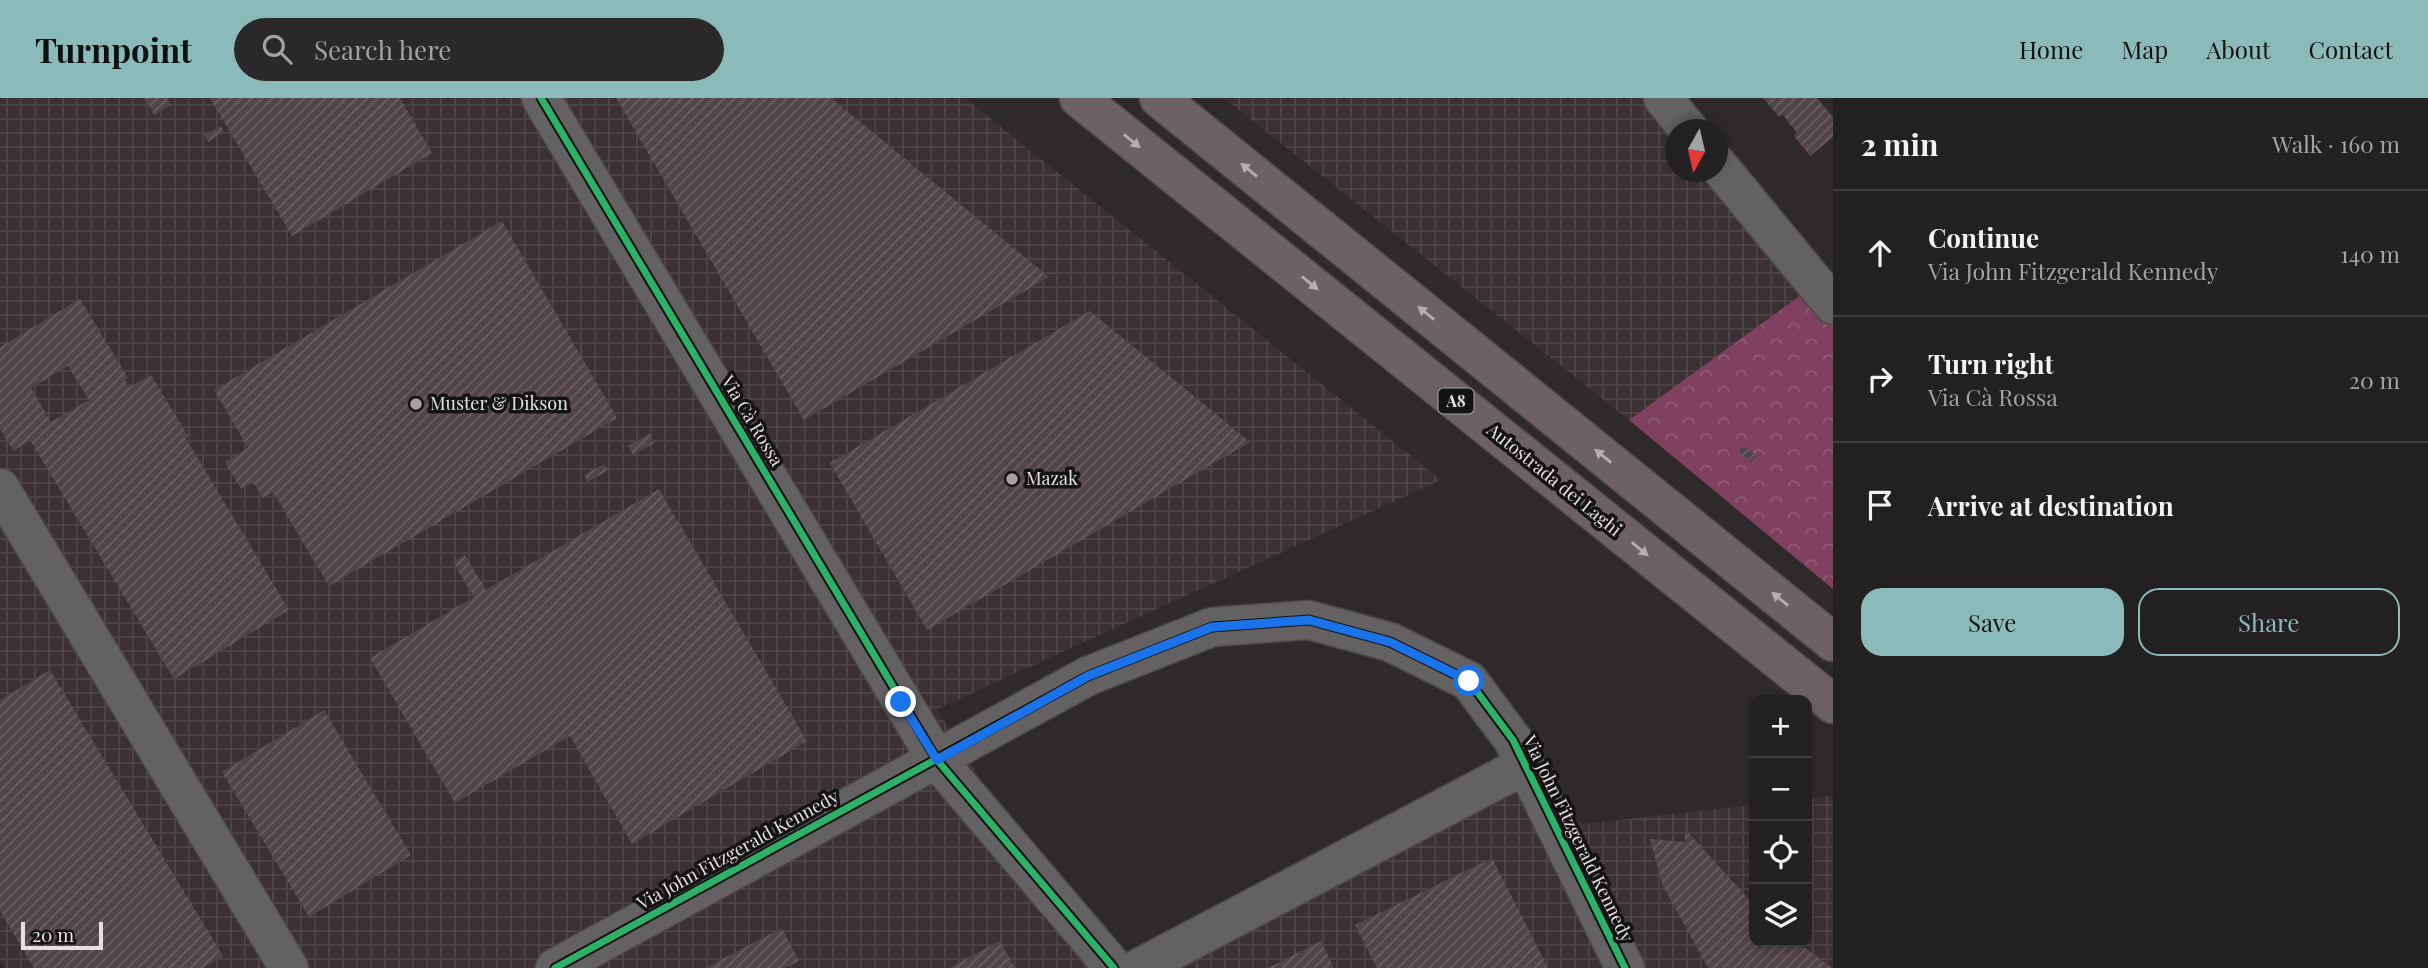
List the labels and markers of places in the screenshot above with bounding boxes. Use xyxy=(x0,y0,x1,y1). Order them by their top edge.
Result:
place label: Muster & Dikson xyxy=(430,391,568,415)
marker: Muster & Dikson xyxy=(408,396,424,412)
place label: Mazak xyxy=(1026,466,1078,490)
marker: Mazak xyxy=(1004,471,1020,487)

